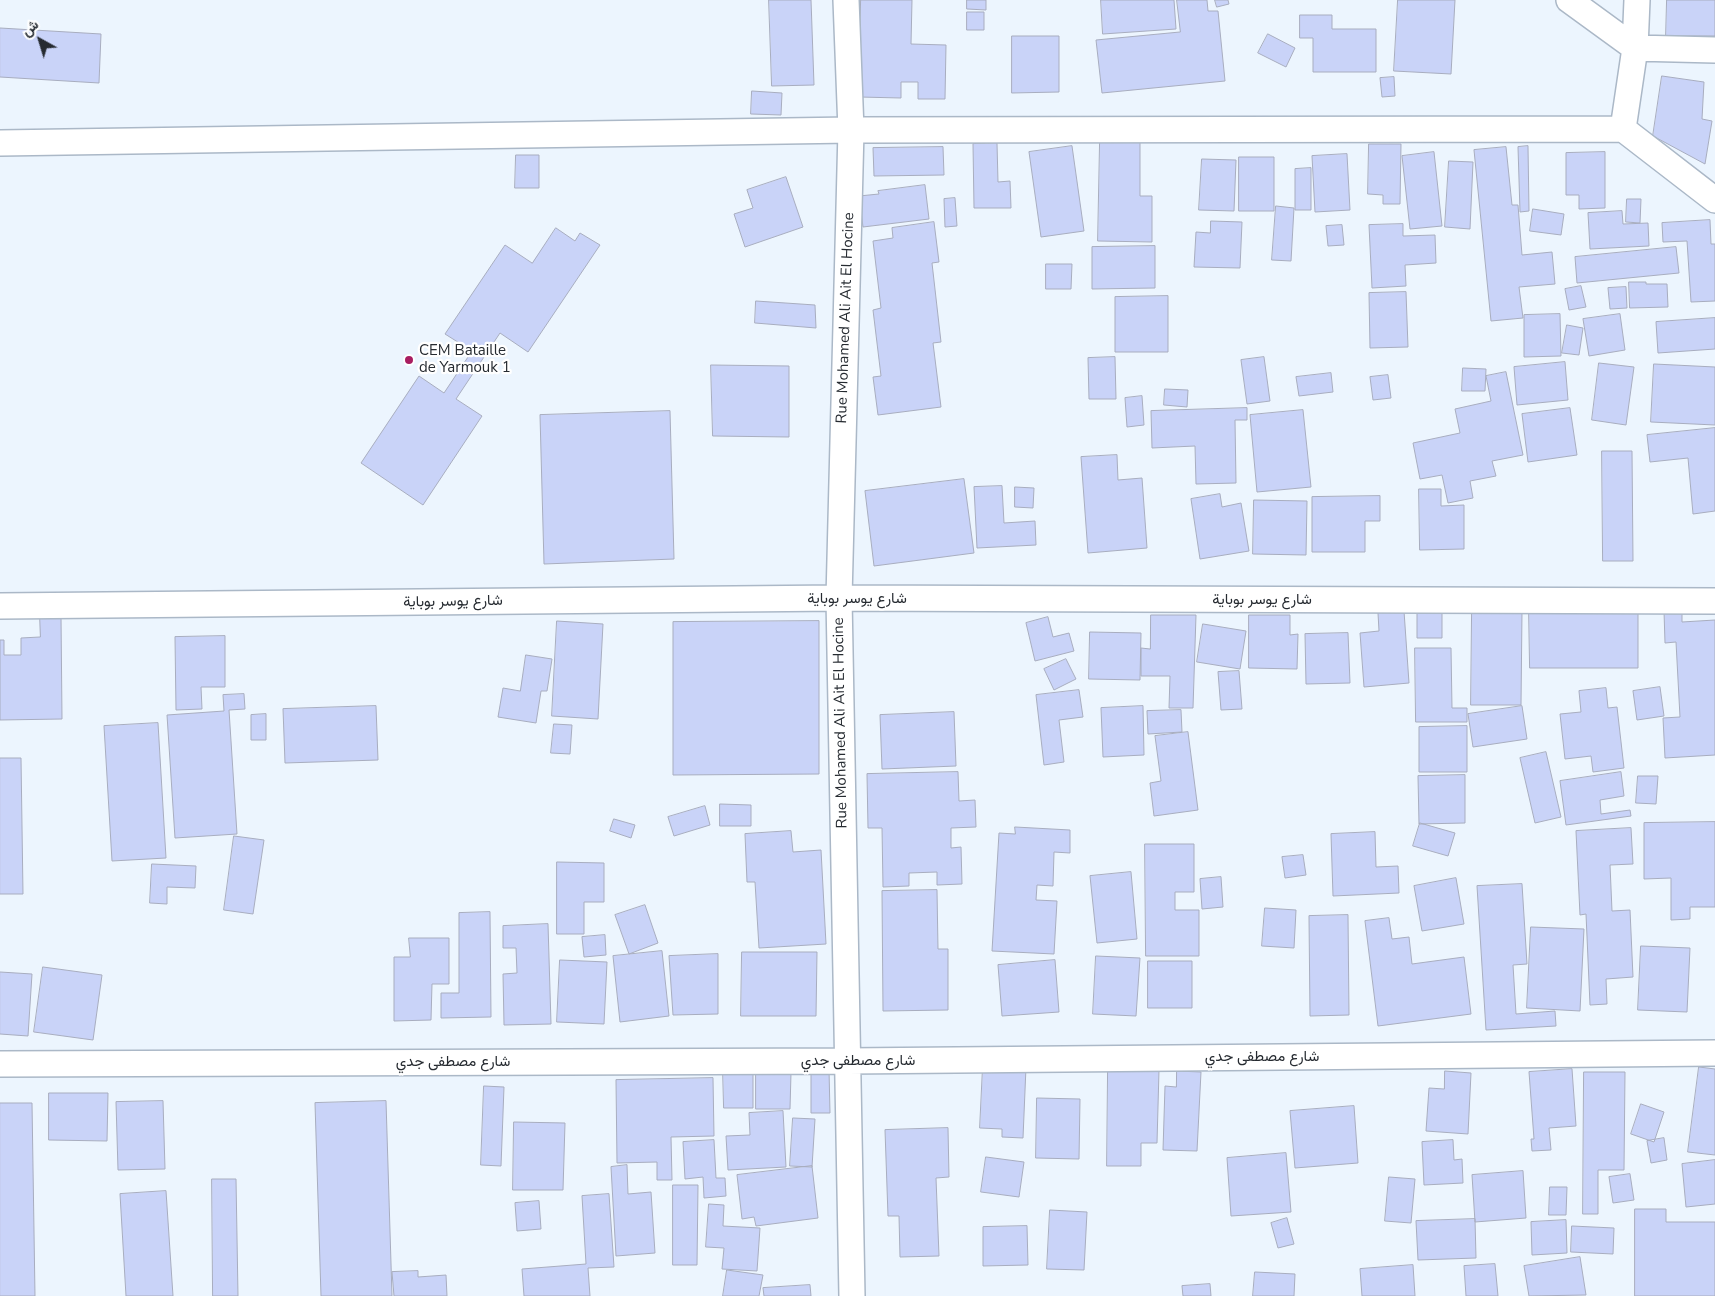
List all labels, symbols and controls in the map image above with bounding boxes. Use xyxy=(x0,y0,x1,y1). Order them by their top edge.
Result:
north arrow xyxy=(15,15,65,65)
text: ش xyxy=(18,15,43,41)
street label: Rue Mohamed Ali Ait El Hocine xyxy=(833,212,859,424)
place label: CEM Bataille de Yarmouk 1 xyxy=(419,342,511,377)
marker: CEM Bataille de Yarmouk 1 xyxy=(403,354,415,366)
street label: شارع يوسر بوباية xyxy=(807,590,907,608)
street label: شارع يوسر بوباية xyxy=(1212,591,1312,609)
street label: شارع يوسر بوباية xyxy=(403,592,503,612)
street label: Rue Mohamed Ali Ait El Hocine xyxy=(830,617,852,829)
street label: شارع مصطفى جدي xyxy=(1205,1048,1319,1066)
street label: شارع مصطفى جدي xyxy=(801,1052,915,1070)
street label: شارع مصطفى جدي xyxy=(396,1053,510,1071)

